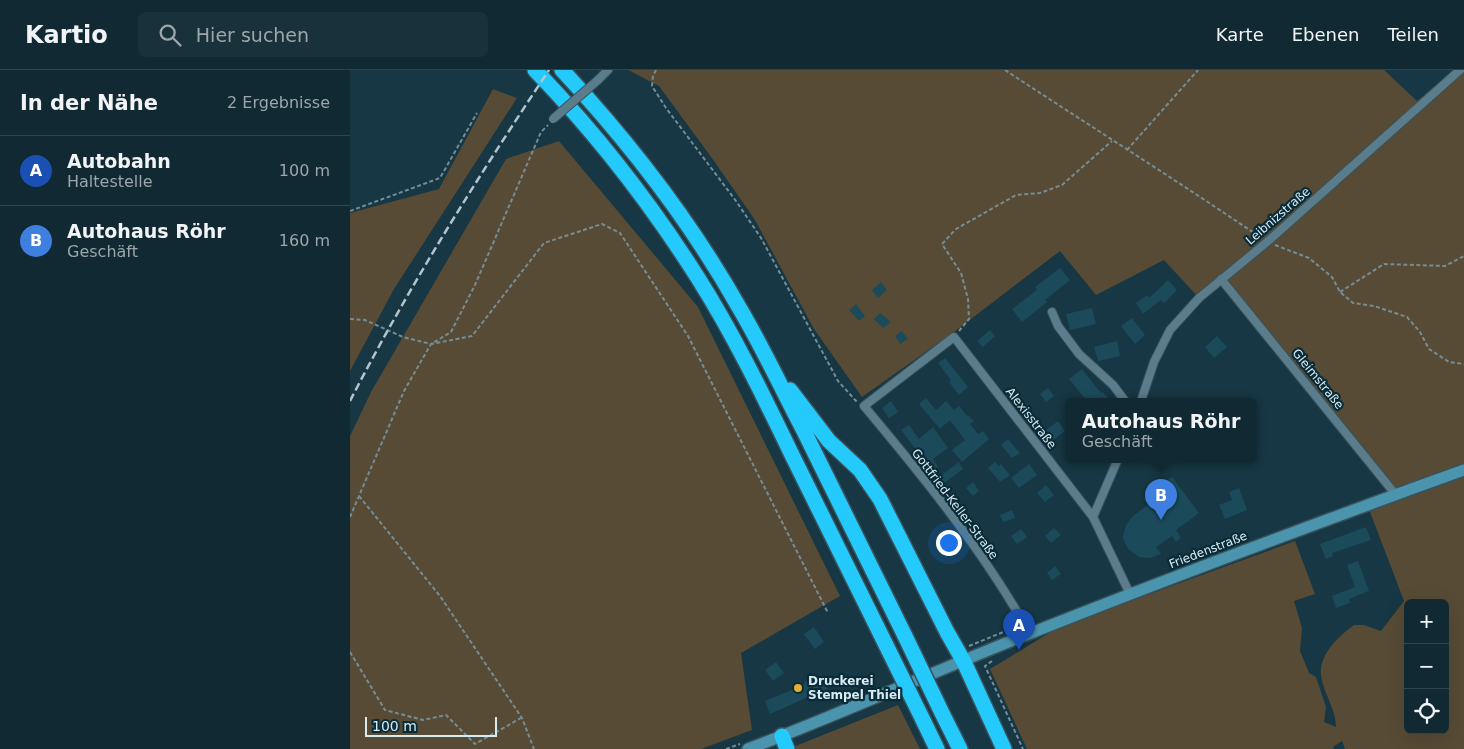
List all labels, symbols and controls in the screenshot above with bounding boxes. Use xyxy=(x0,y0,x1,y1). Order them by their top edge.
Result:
search box xyxy=(138,12,488,57)
text: Kartio xyxy=(25,21,108,49)
icon: search xyxy=(156,21,184,49)
text: Hier suchen xyxy=(196,24,309,46)
text: Karte xyxy=(1216,24,1264,45)
text: Ebenen xyxy=(1292,24,1360,45)
text: Teilen xyxy=(1388,24,1439,45)
text: In der Nähe xyxy=(20,91,158,115)
text: 2 Ergebnisse xyxy=(227,93,330,112)
text: Autobahn xyxy=(67,150,171,172)
text: A xyxy=(30,161,42,180)
text: 100 m xyxy=(279,161,330,180)
text: Haltestelle xyxy=(67,172,153,191)
street label: Leibnizstraße xyxy=(1243,184,1313,248)
text: Autohaus Röhr xyxy=(67,220,226,242)
text: B xyxy=(30,231,42,250)
text: 160 m xyxy=(279,231,330,250)
text: Geschäft xyxy=(67,242,138,261)
street label: Gleimstraße xyxy=(1290,346,1346,412)
street label: Alexisstraße xyxy=(1003,385,1059,451)
popup xyxy=(1065,398,1257,463)
text: Autohaus Röhr xyxy=(1082,410,1240,432)
text: Geschäft xyxy=(1082,432,1153,451)
street label: Gottfried-Keller-Straße xyxy=(909,446,1001,562)
pin: B xyxy=(1145,479,1177,520)
street label: Friedenstraße xyxy=(1167,529,1249,571)
your location xyxy=(936,530,962,556)
map controls xyxy=(1404,599,1449,734)
button: + xyxy=(1404,599,1449,644)
pin: A xyxy=(1003,609,1035,650)
button: − xyxy=(1404,644,1449,689)
place label: Druckerei Stempel Thiel xyxy=(808,674,901,702)
marker: Druckerei Stempel Thiel xyxy=(792,682,804,694)
button: locate xyxy=(1404,689,1449,734)
scale bar xyxy=(365,714,498,737)
text: 100 m xyxy=(372,718,417,734)

